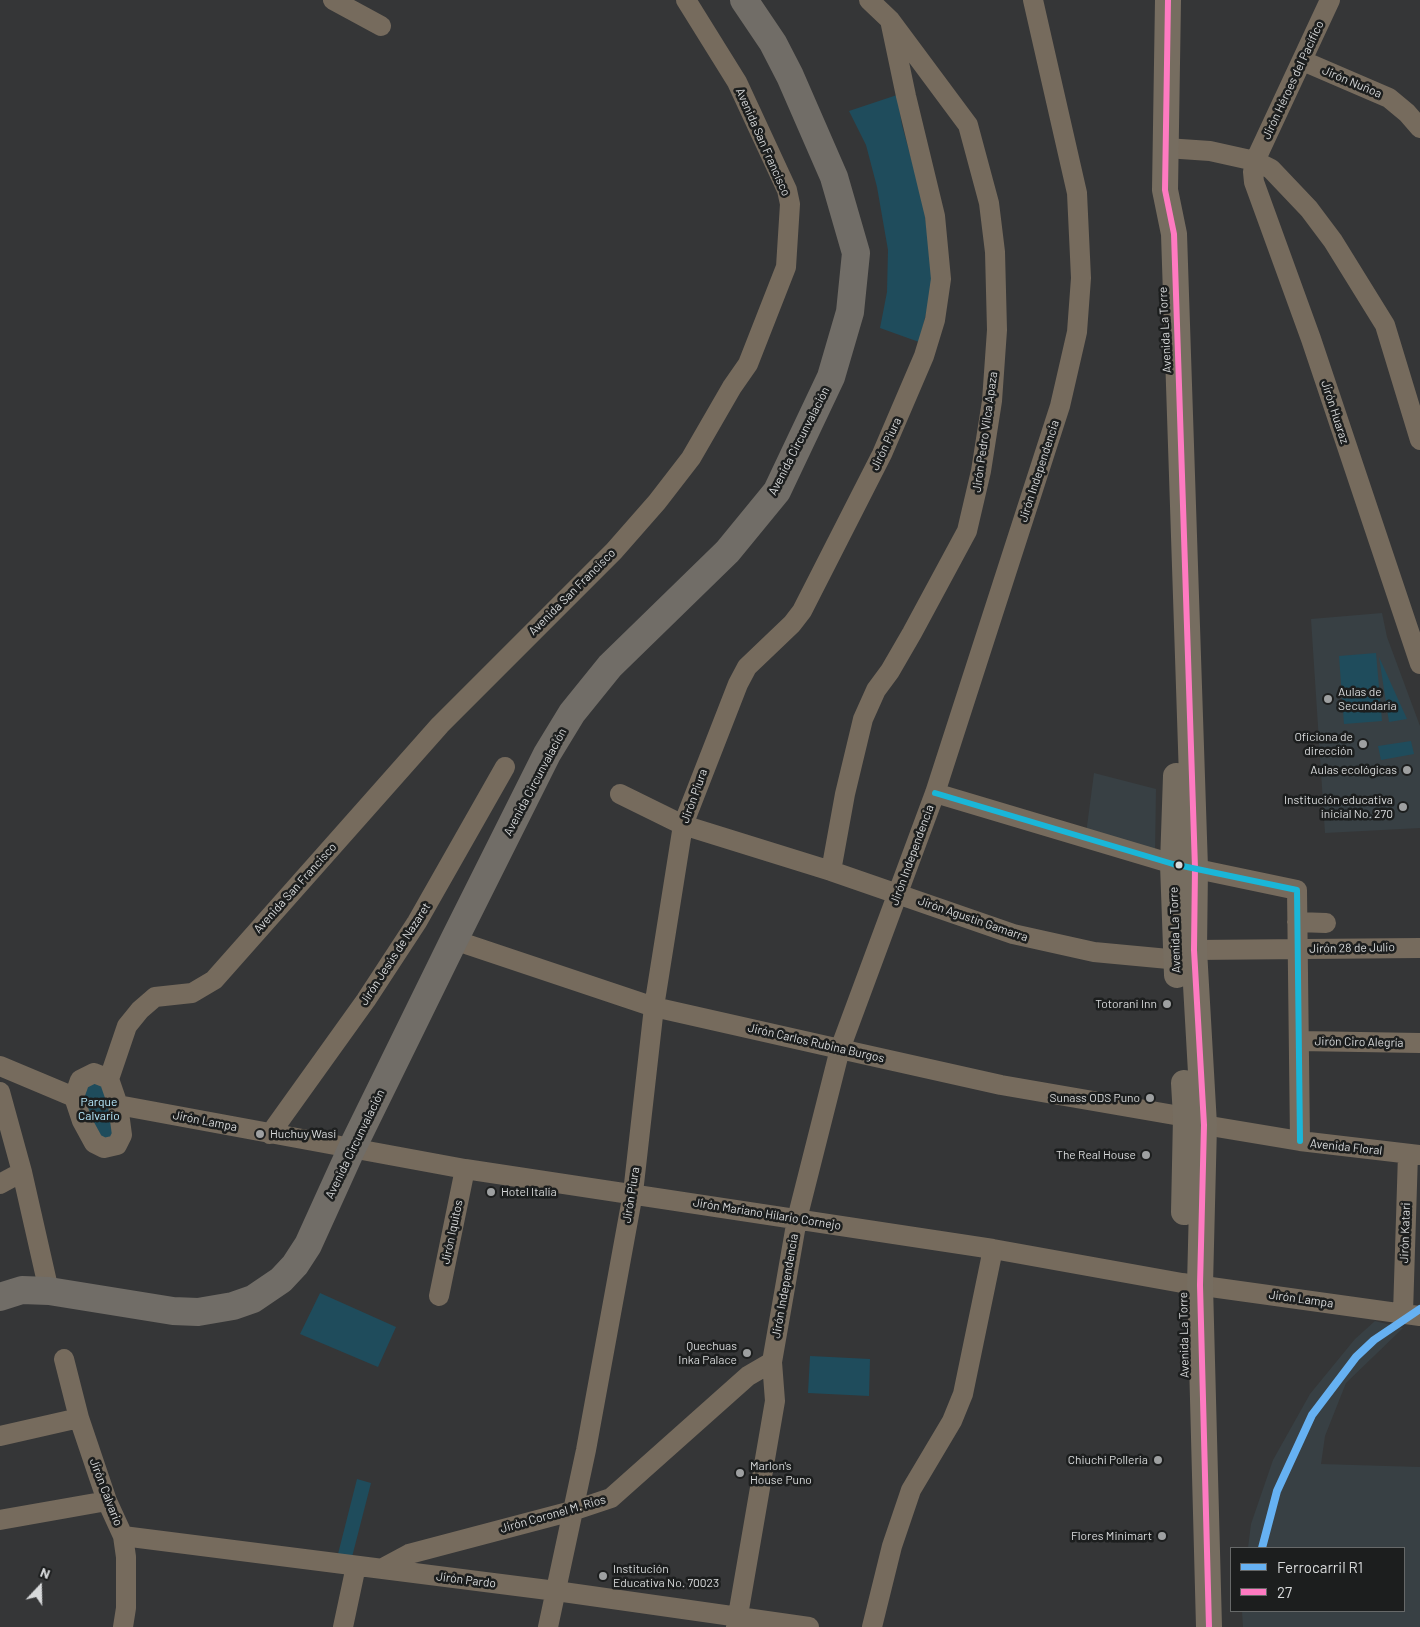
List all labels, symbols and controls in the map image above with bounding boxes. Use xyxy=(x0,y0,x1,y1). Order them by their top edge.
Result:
street label: Jirón Héroes del Pacífico xyxy=(1259,18,1327,142)
street label: Jirón Nuñoa xyxy=(1320,63,1384,101)
street label: Avenida San Francisco xyxy=(733,86,793,198)
street label: Avenida La Torre xyxy=(1156,286,1174,374)
street label: Jirón Pedro Vilca Apaza xyxy=(969,371,1001,493)
street label: Jirón Huaraz xyxy=(1318,378,1352,446)
street label: Avenida Circunvalación xyxy=(765,384,833,498)
street label: Jirón Piura xyxy=(868,415,904,473)
street label: Jirón Independencia xyxy=(1016,418,1062,524)
street label: Avenida San Francisco xyxy=(526,546,618,638)
place label: Aulas de Secundaria xyxy=(1338,685,1397,713)
marker: Aulas de Secundaria xyxy=(1322,693,1334,705)
street label: Avenida Circunvalación xyxy=(500,726,570,838)
place label: Oficiona de dirección xyxy=(1294,730,1353,758)
marker: Oficiona de dirección xyxy=(1357,738,1369,750)
place label: Aulas ecológicas xyxy=(1310,763,1397,777)
marker: Aulas ecológicas xyxy=(1401,764,1413,776)
street label: Jirón Piura xyxy=(678,767,710,825)
place label: Institución educativa inicial No. 270 xyxy=(1284,793,1393,821)
marker: Institución educativa inicial No. 270 xyxy=(1397,801,1409,813)
street label: Jirón Independencia xyxy=(887,803,937,907)
street label: Avenida San Francisco xyxy=(251,840,339,936)
unlabelled marker xyxy=(1174,860,1184,870)
street label: Avenida La Torre xyxy=(1166,887,1184,973)
street label: Jirón Agustín Gamarra xyxy=(916,893,1030,945)
street label: Jirón Jesús de Nazaret xyxy=(356,900,434,1008)
street label: Jirón 28 de Julio xyxy=(1309,940,1395,956)
place label: Totorani Inn xyxy=(1095,997,1157,1011)
marker: Totorani Inn xyxy=(1161,998,1173,1010)
street label: Jirón Carlos Rubina Burgos xyxy=(746,1020,886,1066)
street label: Jirón Ciro Alegría xyxy=(1314,1034,1404,1050)
street label: Avenida Circunvalación xyxy=(322,1087,388,1201)
place label: Sunass ODS Puno xyxy=(1049,1091,1140,1105)
marker: Sunass ODS Puno xyxy=(1144,1092,1156,1104)
park label: Parque Calvario xyxy=(78,1095,120,1123)
street label: Jirón Lampa xyxy=(172,1108,238,1134)
place label: Huchuy Wasi xyxy=(270,1127,336,1141)
marker: Huchuy Wasi xyxy=(254,1128,266,1140)
street label: Avenida Floral xyxy=(1309,1136,1383,1158)
place label: The Real House xyxy=(1056,1148,1136,1162)
marker: The Real House xyxy=(1140,1149,1152,1161)
street label: Jirón Piura xyxy=(619,1166,643,1224)
place label: Hotel Italia xyxy=(501,1185,557,1199)
marker: Hotel Italia xyxy=(485,1186,497,1198)
street label: Jirón Mariano Hilario Cornejo xyxy=(692,1195,842,1233)
street label: Jirón Iquitos xyxy=(438,1199,466,1265)
street label: Jirón Katari xyxy=(1397,1202,1413,1264)
street label: Jirón Independencia xyxy=(769,1232,801,1340)
street label: Jirón Lampa xyxy=(1268,1287,1334,1311)
street label: Avenida La Torre xyxy=(1176,1292,1192,1378)
place label: Quechuas Inka Palace xyxy=(678,1339,737,1367)
marker: Quechuas Inka Palace xyxy=(741,1347,753,1359)
place label: Chiuchi Polleria xyxy=(1068,1453,1148,1467)
marker: Chiuchi Polleria xyxy=(1152,1454,1164,1466)
street label: Jirón Calvario xyxy=(86,1456,126,1528)
place label: Marlon's House Puno xyxy=(750,1459,812,1487)
marker: Marlon's House Puno xyxy=(734,1467,746,1479)
street label: Jirón Coronel M. Rios xyxy=(499,1492,607,1536)
place label: Flores Minimart xyxy=(1071,1529,1152,1543)
marker: Flores Minimart xyxy=(1156,1530,1168,1542)
legend xyxy=(1230,1547,1405,1612)
text: Ferrocarril R1 xyxy=(1277,1558,1363,1576)
north arrow xyxy=(15,1562,65,1612)
place label: Institución Educativa No. 70023 xyxy=(613,1562,719,1590)
text: N xyxy=(38,1563,53,1582)
street label: Jirón Pardo xyxy=(435,1569,497,1591)
marker: Institución Educativa No. 70023 xyxy=(597,1570,609,1582)
text: 27 xyxy=(1277,1583,1292,1601)

